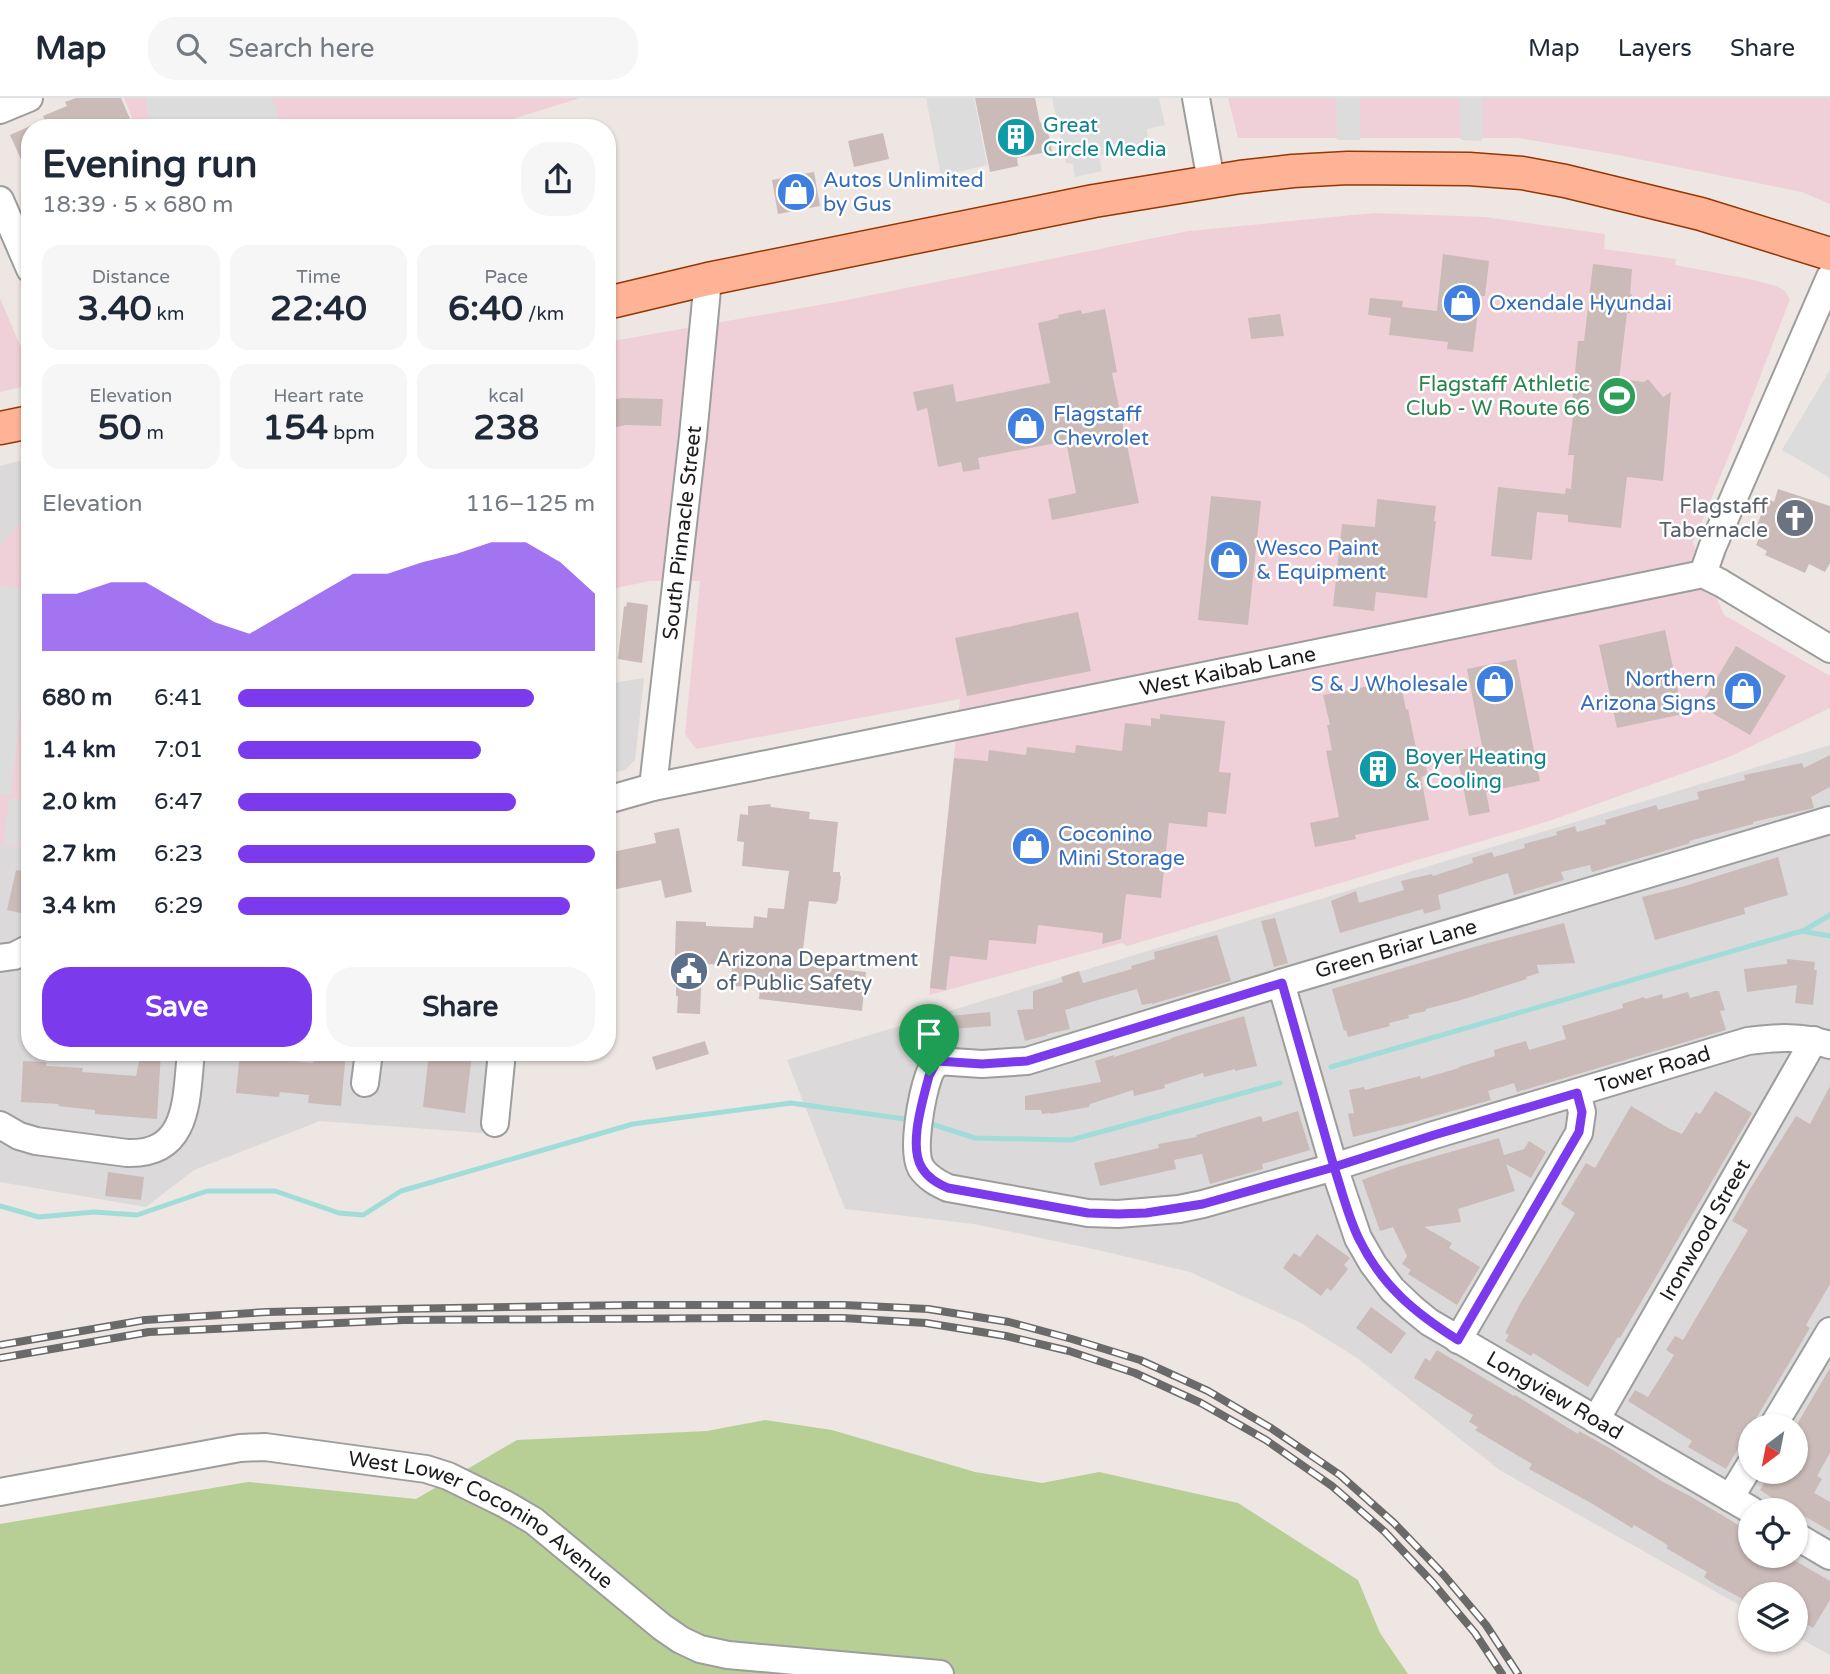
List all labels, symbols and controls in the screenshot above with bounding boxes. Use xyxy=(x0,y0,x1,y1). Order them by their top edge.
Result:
search box xyxy=(148,17,638,80)
text: Map xyxy=(35,29,106,68)
icon: search xyxy=(172,29,210,67)
text: Search here xyxy=(228,33,374,64)
text: Map xyxy=(1528,34,1580,63)
text: Layers xyxy=(1618,34,1692,63)
text: Share xyxy=(1730,34,1795,63)
place label: Great Circle Media xyxy=(1043,113,1166,162)
building icon: Great Circle Media xyxy=(995,116,1037,158)
text: Evening run xyxy=(42,142,257,188)
button: share xyxy=(521,142,595,216)
place label: Autos Unlimited by Gus xyxy=(823,168,984,217)
shop icon: Autos Unlimited by Gus xyxy=(775,171,817,213)
text: 18:39 · 5 × 680 m xyxy=(42,191,233,219)
text: Distance xyxy=(92,266,170,288)
text: Time xyxy=(296,266,341,288)
text: Pace xyxy=(484,266,528,288)
shop icon: Oxendale Hyundai xyxy=(1441,282,1483,324)
text: 3.40 xyxy=(77,288,152,330)
text: 22:40 xyxy=(270,288,367,330)
text: 6:40 xyxy=(448,288,523,330)
place label: Oxendale Hyundai xyxy=(1489,291,1672,316)
text: km xyxy=(152,303,184,325)
text: /km xyxy=(523,303,564,325)
place label: Flagstaff Athletic Club - W Route 66 xyxy=(1406,372,1590,421)
sports icon: Flagstaff Athletic Club - W Route 66 xyxy=(1596,375,1638,417)
text: Elevation xyxy=(89,385,172,407)
text: Heart rate xyxy=(273,385,364,407)
text: kcal xyxy=(488,385,524,407)
place label: Flagstaff Chevrolet xyxy=(1053,402,1149,451)
shop icon: Flagstaff Chevrolet xyxy=(1005,405,1047,447)
text: 50 xyxy=(98,407,142,449)
text: 154 xyxy=(262,407,328,449)
text: 238 xyxy=(473,407,539,449)
text: m xyxy=(142,422,164,444)
text: bpm xyxy=(328,422,375,444)
street label: South Pinnacle Street xyxy=(657,424,706,641)
text: Elevation xyxy=(42,490,143,518)
text: 116–125 m xyxy=(466,490,595,518)
place label: Flagstaff Tabernacle xyxy=(1659,494,1769,543)
church icon: Flagstaff Tabernacle xyxy=(1774,497,1816,539)
place label: Wesco Paint & Equipment xyxy=(1256,536,1386,585)
shop icon: Wesco Paint & Equipment xyxy=(1208,539,1250,581)
street label: West Kaibab Lane xyxy=(1137,641,1318,701)
shop icon: S & J Wholesale xyxy=(1474,663,1516,705)
place label: Northern Arizona Signs xyxy=(1580,667,1716,716)
shop icon: Northern Arizona Signs xyxy=(1722,670,1764,712)
place label: S & J Wholesale xyxy=(1311,672,1468,697)
text: 680 m xyxy=(42,684,112,712)
text: 6:41 xyxy=(154,684,203,712)
text: 1.4 km xyxy=(42,736,116,764)
text: 7:01 xyxy=(154,736,203,764)
place label: Boyer Heating & Cooling xyxy=(1405,745,1547,794)
building icon: Boyer Heating & Cooling xyxy=(1357,748,1399,790)
text: 2.0 km xyxy=(42,788,117,816)
text: 6:47 xyxy=(154,788,203,816)
place label: Coconino Mini Storage xyxy=(1058,822,1185,871)
shop icon: Coconino Mini Storage xyxy=(1010,825,1052,867)
text: 2.7 km xyxy=(42,840,116,868)
text: 6:23 xyxy=(154,840,203,868)
text: 3.4 km xyxy=(42,892,116,920)
text: 6:29 xyxy=(154,892,203,920)
street label: Green Briar Lane xyxy=(1312,914,1480,984)
place label: Arizona Department of Public Safety xyxy=(716,947,918,996)
public building icon: Arizona Department of Public Safety xyxy=(668,950,710,992)
button: Save xyxy=(42,967,312,1047)
button: Share xyxy=(326,967,595,1047)
pin xyxy=(899,1004,959,1076)
icon: arrive xyxy=(910,1015,948,1053)
street label: Tower Road xyxy=(1592,1040,1713,1099)
street label: Ironwood Street xyxy=(1654,1155,1756,1306)
street label: Longview Road xyxy=(1482,1346,1628,1445)
north arrow xyxy=(1738,1414,1808,1484)
map controls xyxy=(1738,1414,1808,1652)
street label: West Lower Coconino Avenue xyxy=(347,1446,618,1594)
button: locate xyxy=(1738,1498,1808,1568)
button: layers xyxy=(1738,1582,1808,1652)

